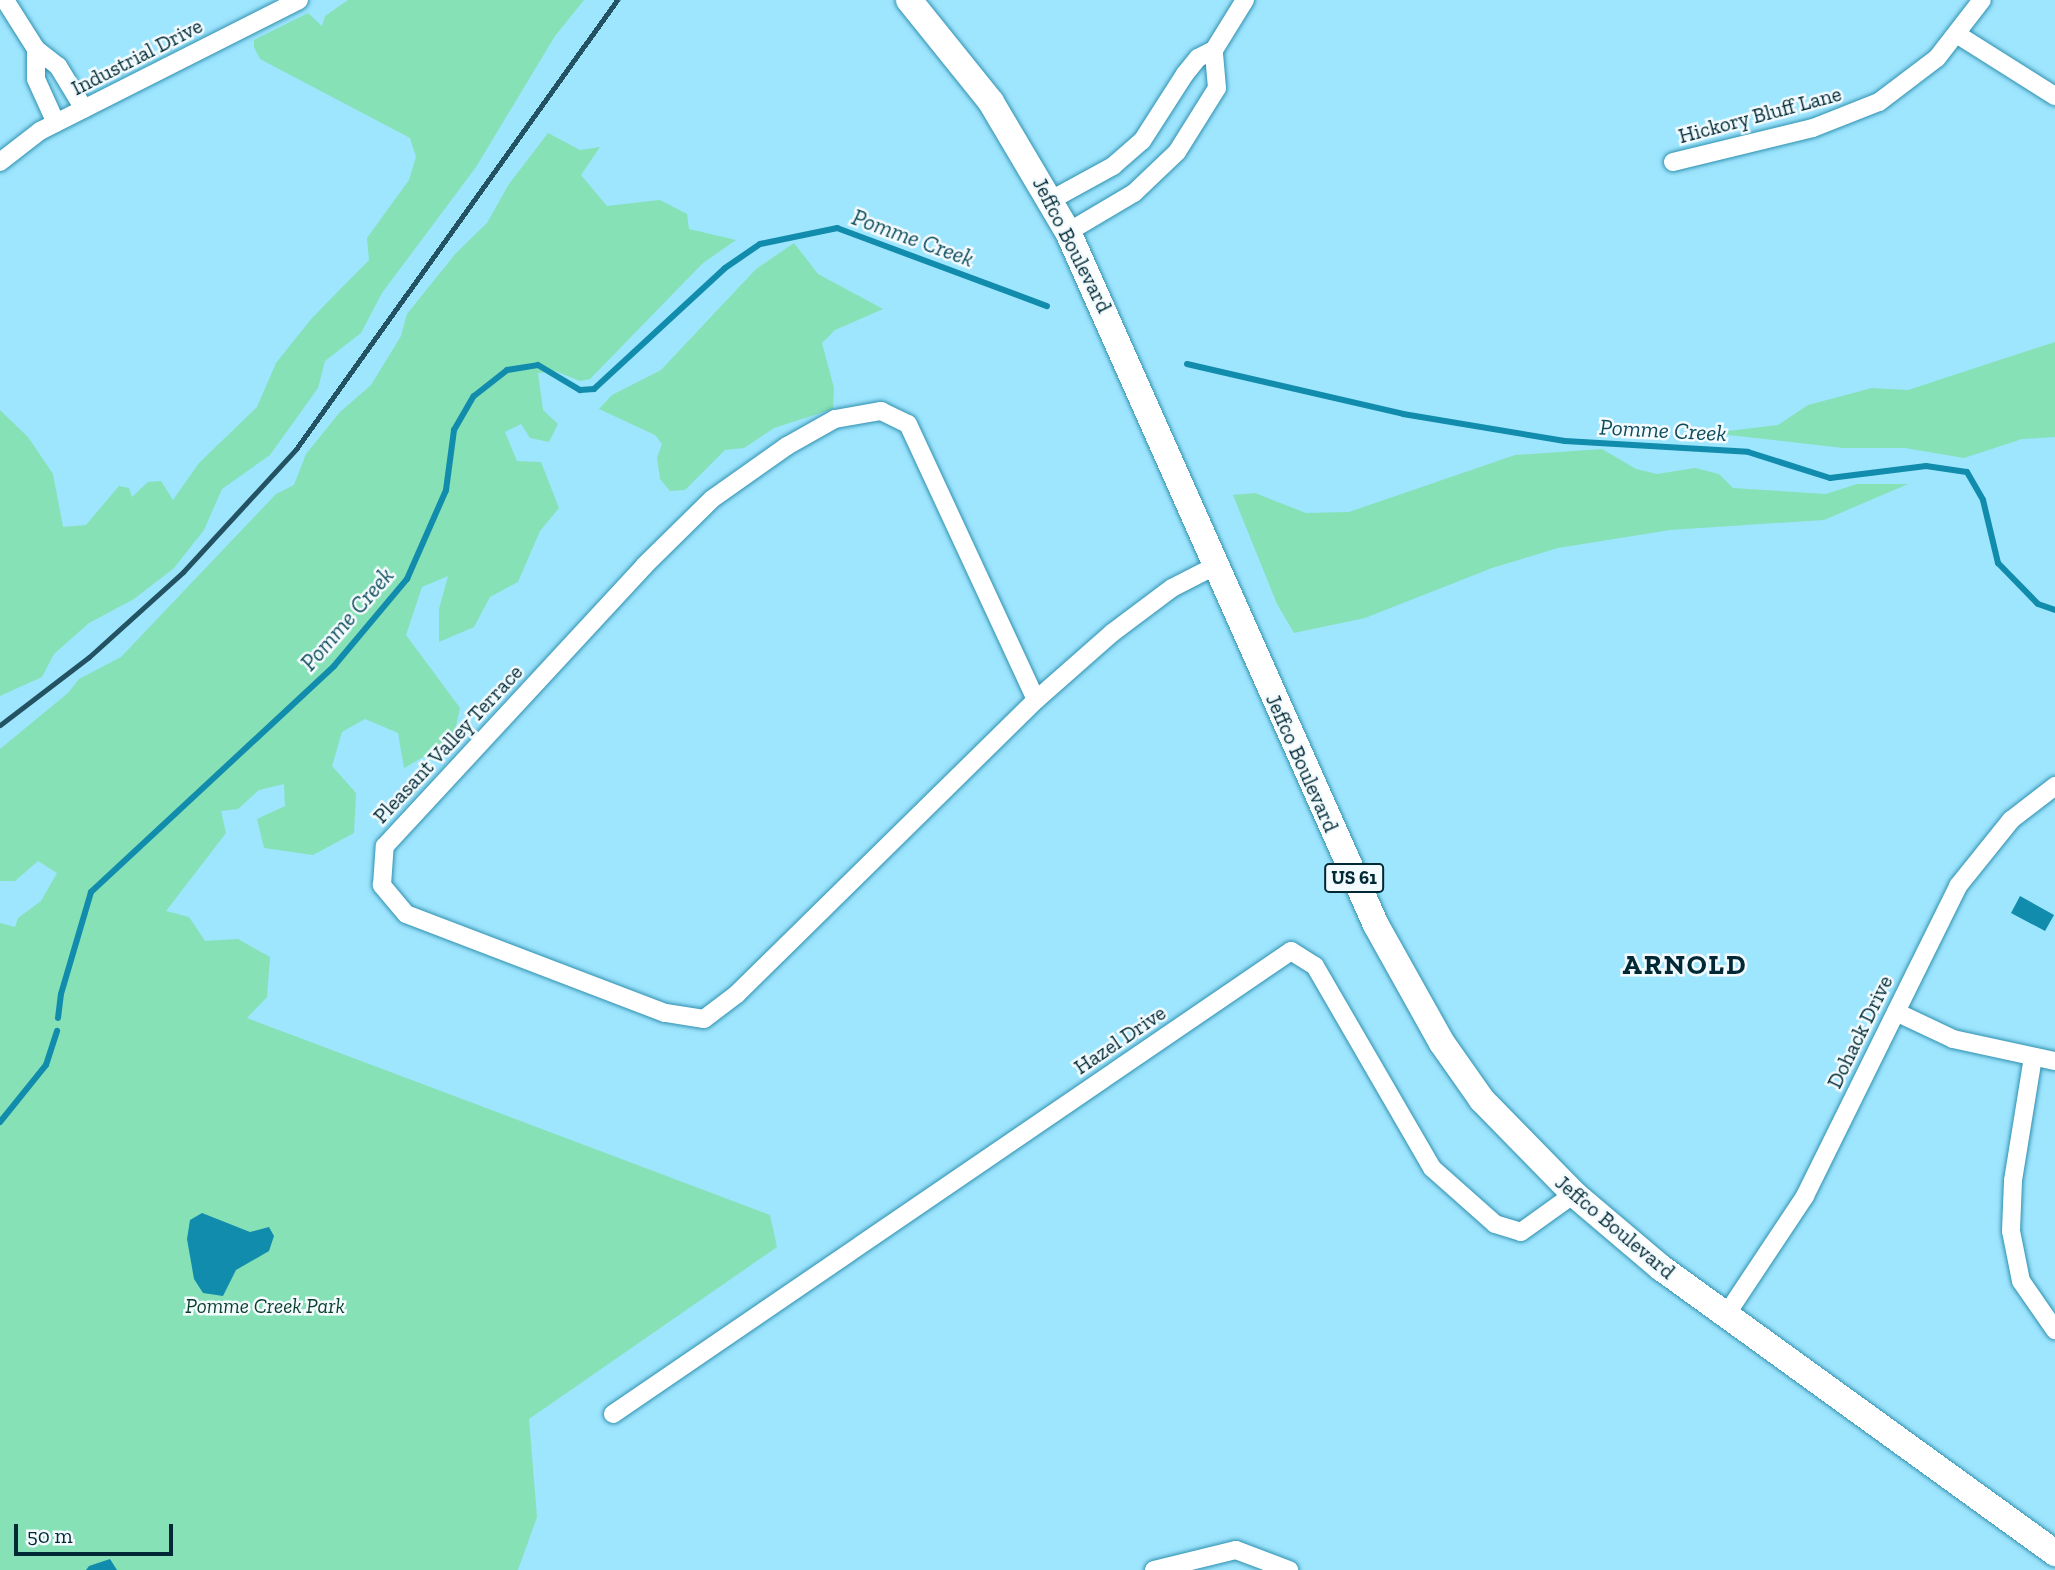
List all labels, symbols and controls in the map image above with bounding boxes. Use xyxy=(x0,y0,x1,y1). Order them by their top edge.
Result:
street label: Industrial Drive xyxy=(67,13,207,101)
street label: Hickory Bluff Lane xyxy=(1676,81,1844,149)
street label: Jeffco Boulevard xyxy=(1027,173,1117,317)
water label: Pomme Creek xyxy=(848,203,978,273)
water label: Pomme Creek xyxy=(1599,413,1727,447)
water label: Pomme Creek xyxy=(295,562,399,676)
street label: Pleasant Valley Terrace xyxy=(367,659,529,829)
street label: Jeffco Boulevard xyxy=(1260,690,1344,836)
road number: US 61 xyxy=(1322,862,1386,894)
district label: ARNOLD xyxy=(1623,948,1747,982)
street label: Dohack Drive xyxy=(1822,972,1898,1092)
street label: Hazel Drive xyxy=(1069,1000,1171,1080)
street label: Jeffco Boulevard xyxy=(1550,1170,1680,1284)
park label: Pomme Creek Park xyxy=(185,1293,345,1319)
scale bar xyxy=(18,1510,177,1554)
text: 50 m xyxy=(27,1523,73,1548)

